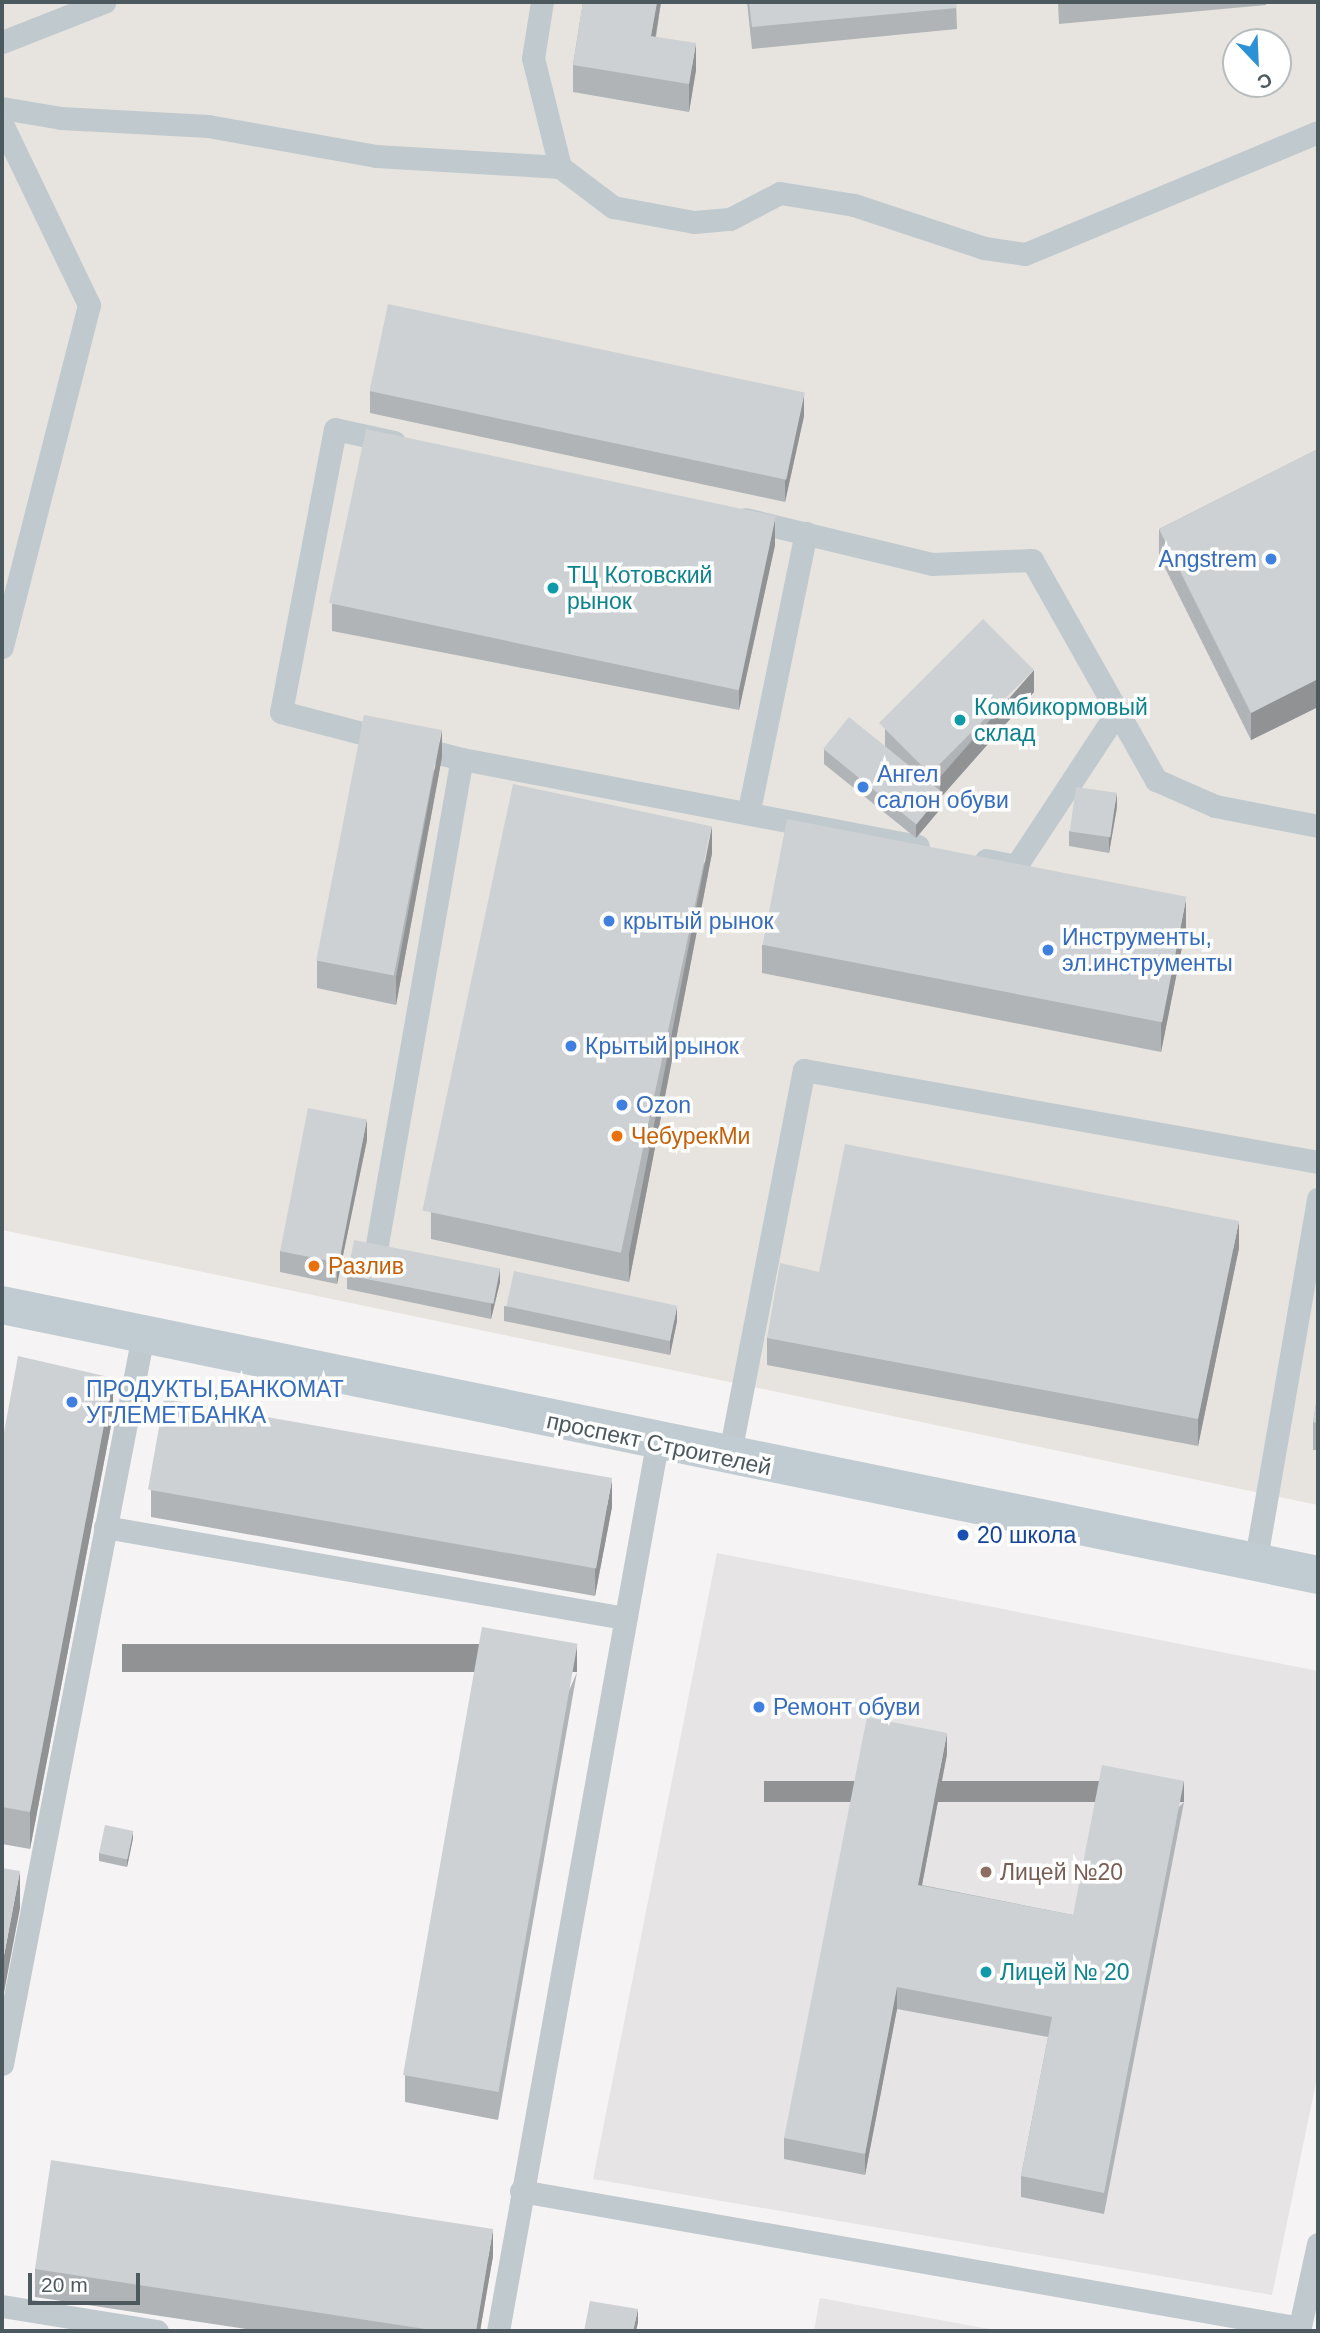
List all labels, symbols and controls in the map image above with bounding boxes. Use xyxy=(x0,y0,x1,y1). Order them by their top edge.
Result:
north arrow xyxy=(1222,28,1292,98)
text: С xyxy=(1254,69,1275,93)
place label: Angstrem xyxy=(1159,545,1257,573)
marker: Angstrem xyxy=(1263,551,1279,567)
place label: ТЦ Котовский рынок xyxy=(567,561,712,615)
marker: ТЦ Котовский рынок xyxy=(545,580,561,596)
place label: Комбикормовый склад xyxy=(974,693,1148,747)
marker: Комбикормовый склад xyxy=(952,712,968,728)
place label: Ангел салон обуви xyxy=(877,760,1009,814)
marker: Ангел салон обуви xyxy=(855,779,871,795)
place label: крытый рынок xyxy=(623,907,774,935)
marker: крытый рынок xyxy=(601,913,617,929)
place label: Инструменты, эл.инструменты xyxy=(1062,923,1233,977)
marker: Инструменты, эл.инструменты xyxy=(1040,942,1056,958)
place label: Крытый рынок xyxy=(585,1032,739,1060)
marker: Крытый рынок xyxy=(563,1038,579,1054)
place label: Ozon xyxy=(636,1091,691,1119)
marker: Ozon xyxy=(614,1097,630,1113)
place label: ЧебурекМи xyxy=(631,1122,750,1150)
marker: ЧебурекМи xyxy=(609,1128,625,1144)
place label: Разлив xyxy=(328,1252,404,1280)
marker: Разлив xyxy=(306,1258,322,1274)
place label: ПРОДУКТЫ,БАНКОМАТ УГЛЕМЕТБАНКА xyxy=(86,1375,344,1429)
marker: ПРОДУКТЫ,БАНКОМАТ УГЛЕМЕТБАНКА xyxy=(64,1394,80,1410)
street label: проспект Строителей xyxy=(544,1407,774,1481)
place label: 20 школа xyxy=(977,1521,1076,1549)
marker: 20 школа xyxy=(955,1527,971,1543)
place label: Ремонт обуви xyxy=(773,1693,920,1721)
marker: Ремонт обуви xyxy=(751,1699,767,1715)
place label: Лицей №20 xyxy=(1000,1858,1123,1886)
marker: Лицей №20 xyxy=(978,1864,994,1880)
place label: Лицей № 20 xyxy=(1000,1958,1130,1986)
marker: Лицей № 20 xyxy=(978,1964,994,1980)
scale bar xyxy=(32,2260,144,2304)
text: 20 m xyxy=(41,2273,88,2296)

